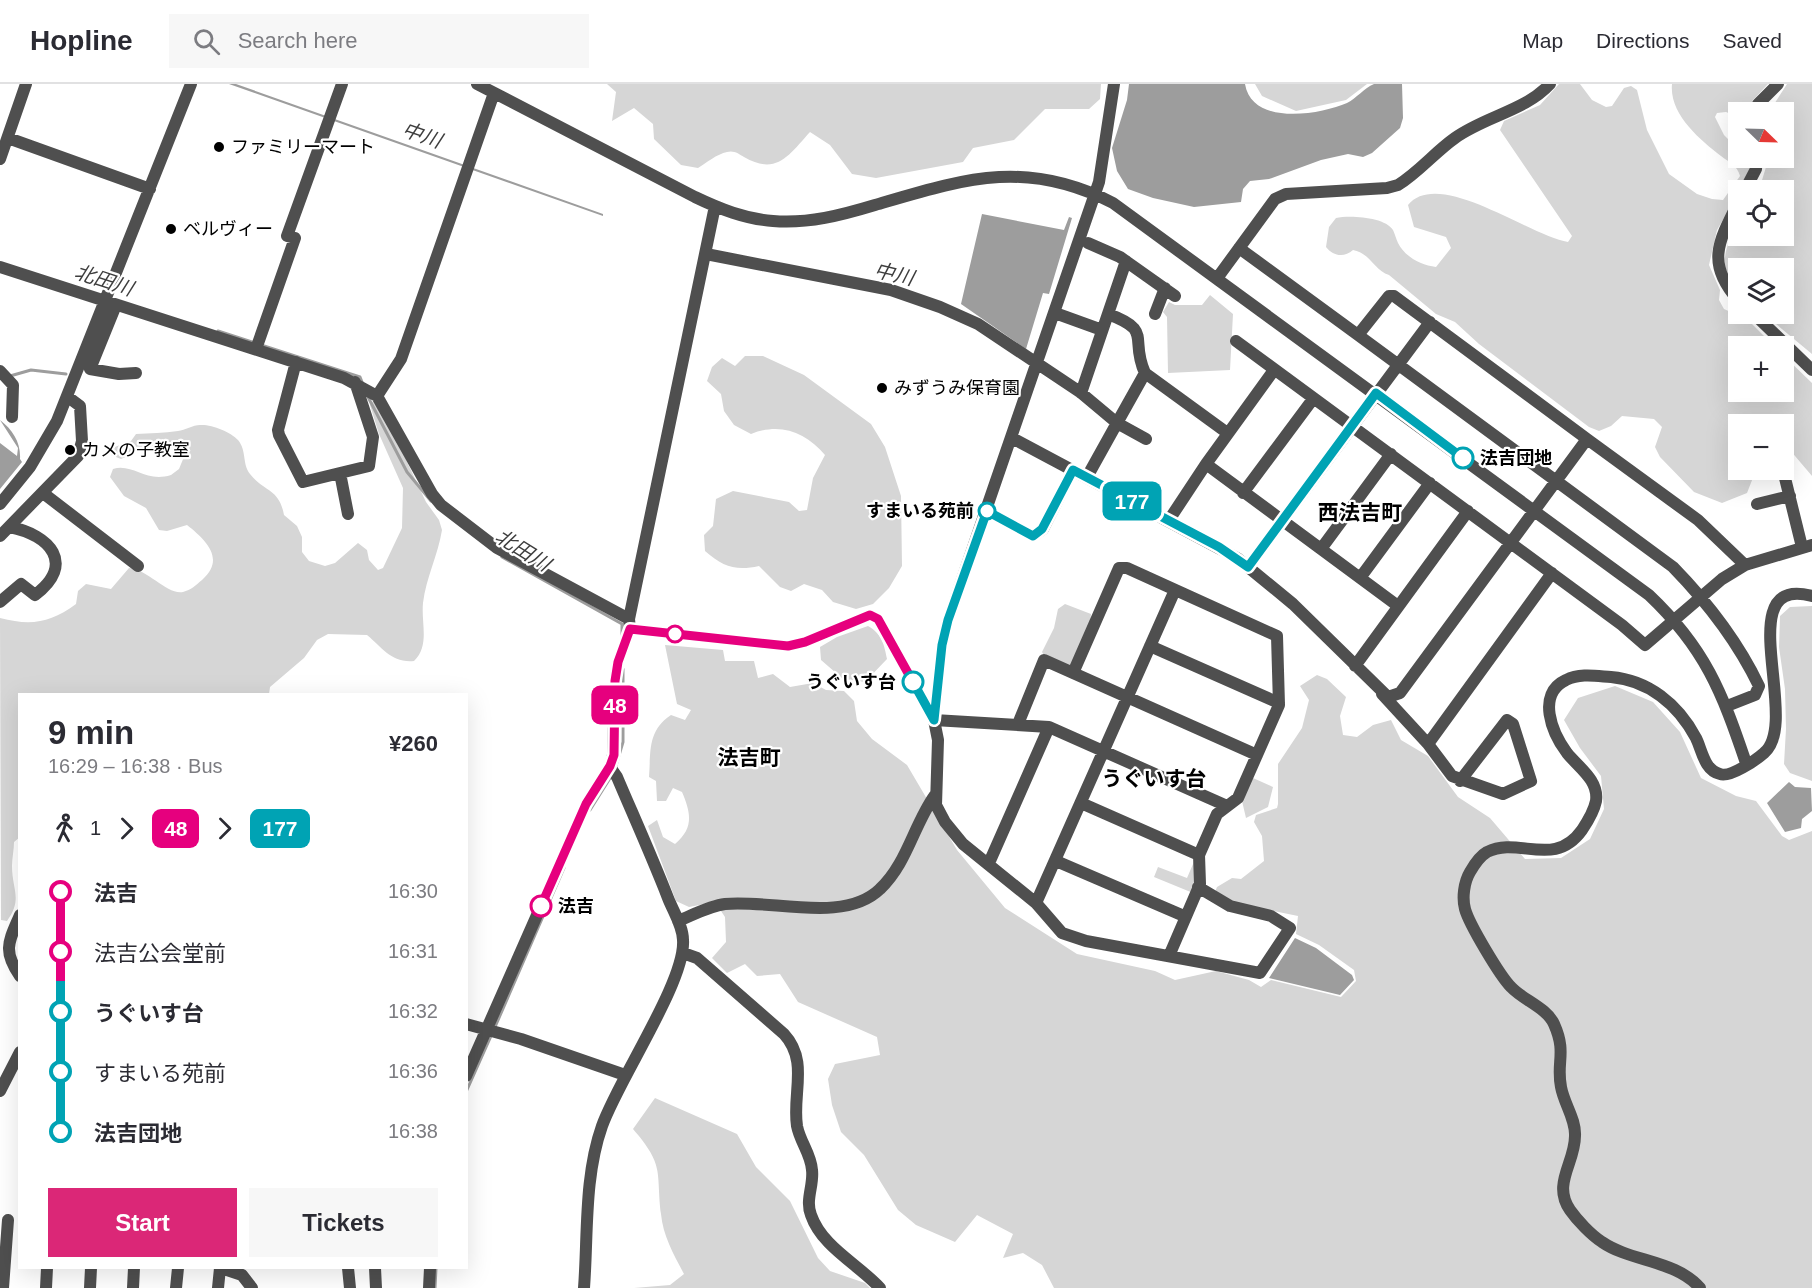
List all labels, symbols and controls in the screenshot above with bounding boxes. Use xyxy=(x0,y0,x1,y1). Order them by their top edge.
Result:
search box xyxy=(169,14,589,68)
text: Hopline xyxy=(30,25,133,56)
icon: search xyxy=(190,25,223,58)
text: Search here xyxy=(238,28,358,53)
text: Map xyxy=(1522,29,1563,52)
text: Directions xyxy=(1596,29,1689,52)
text: Saved xyxy=(1722,29,1782,52)
north arrow xyxy=(1728,102,1794,168)
map controls xyxy=(1728,102,1794,480)
water label: 中川 xyxy=(400,118,446,153)
place label: ファミリーマート xyxy=(231,137,375,157)
marker: ファミリーマート xyxy=(212,140,226,154)
button: locate xyxy=(1728,180,1794,246)
place label: ベルヴィー xyxy=(183,219,273,239)
marker: ベルヴィー xyxy=(164,222,178,236)
button: layers xyxy=(1728,258,1794,324)
water label: 中川 xyxy=(872,259,918,290)
water label: 北田川 xyxy=(72,260,138,300)
button: + xyxy=(1728,336,1794,402)
place label: みずうみ保育園 xyxy=(894,378,1020,398)
marker: みずうみ保育園 xyxy=(875,381,889,395)
button: − xyxy=(1728,414,1794,480)
place label: カメの子教室 xyxy=(82,440,190,460)
marker: カメの子教室 xyxy=(63,443,77,457)
marker: 法吉団地 xyxy=(1452,447,1474,469)
place label: 法吉団地 xyxy=(1480,448,1552,468)
line badge: 177 xyxy=(1098,482,1166,520)
text: 177 xyxy=(1114,490,1150,513)
place label: すまいる苑前 xyxy=(866,501,974,521)
district label: 西法吉町 xyxy=(1318,501,1402,524)
marker: すまいる苑前 xyxy=(978,502,996,520)
water label: 北田川 xyxy=(492,525,556,576)
unlabelled marker xyxy=(666,625,684,643)
marker: うぐいす台 xyxy=(902,671,924,693)
place label: うぐいす台 xyxy=(806,672,896,692)
line badge: 48 xyxy=(588,686,642,724)
text: 48 xyxy=(603,694,627,717)
text: 9 min xyxy=(48,714,134,751)
text: ¥260 xyxy=(389,731,438,756)
district label: 法吉町 xyxy=(718,746,781,769)
text: 16:29 – 16:38 · Bus xyxy=(48,755,223,777)
district label: うぐいす台 xyxy=(1102,767,1207,790)
icon: walk xyxy=(48,812,81,845)
icon: forward xyxy=(110,812,143,845)
icon: forward xyxy=(208,812,241,845)
text: 1 xyxy=(90,817,101,839)
text: 48 xyxy=(164,817,187,840)
text: 177 xyxy=(262,817,298,840)
text: 16:30 xyxy=(388,880,438,902)
text: 法吉 xyxy=(94,881,138,906)
marker: 法吉 xyxy=(530,895,552,917)
place label: 法吉 xyxy=(558,896,594,916)
text: 16:31 xyxy=(388,940,438,962)
text: 法吉公会堂前 xyxy=(94,941,226,966)
text: 16:32 xyxy=(388,1000,438,1022)
text: うぐいす台 xyxy=(94,1001,204,1026)
text: 16:36 xyxy=(388,1060,438,1082)
text: すまいる苑前 xyxy=(94,1061,226,1086)
text: 16:38 xyxy=(388,1120,438,1142)
text: 法吉団地 xyxy=(94,1121,182,1146)
button: Start xyxy=(48,1188,237,1257)
button: Tickets xyxy=(249,1188,438,1257)

